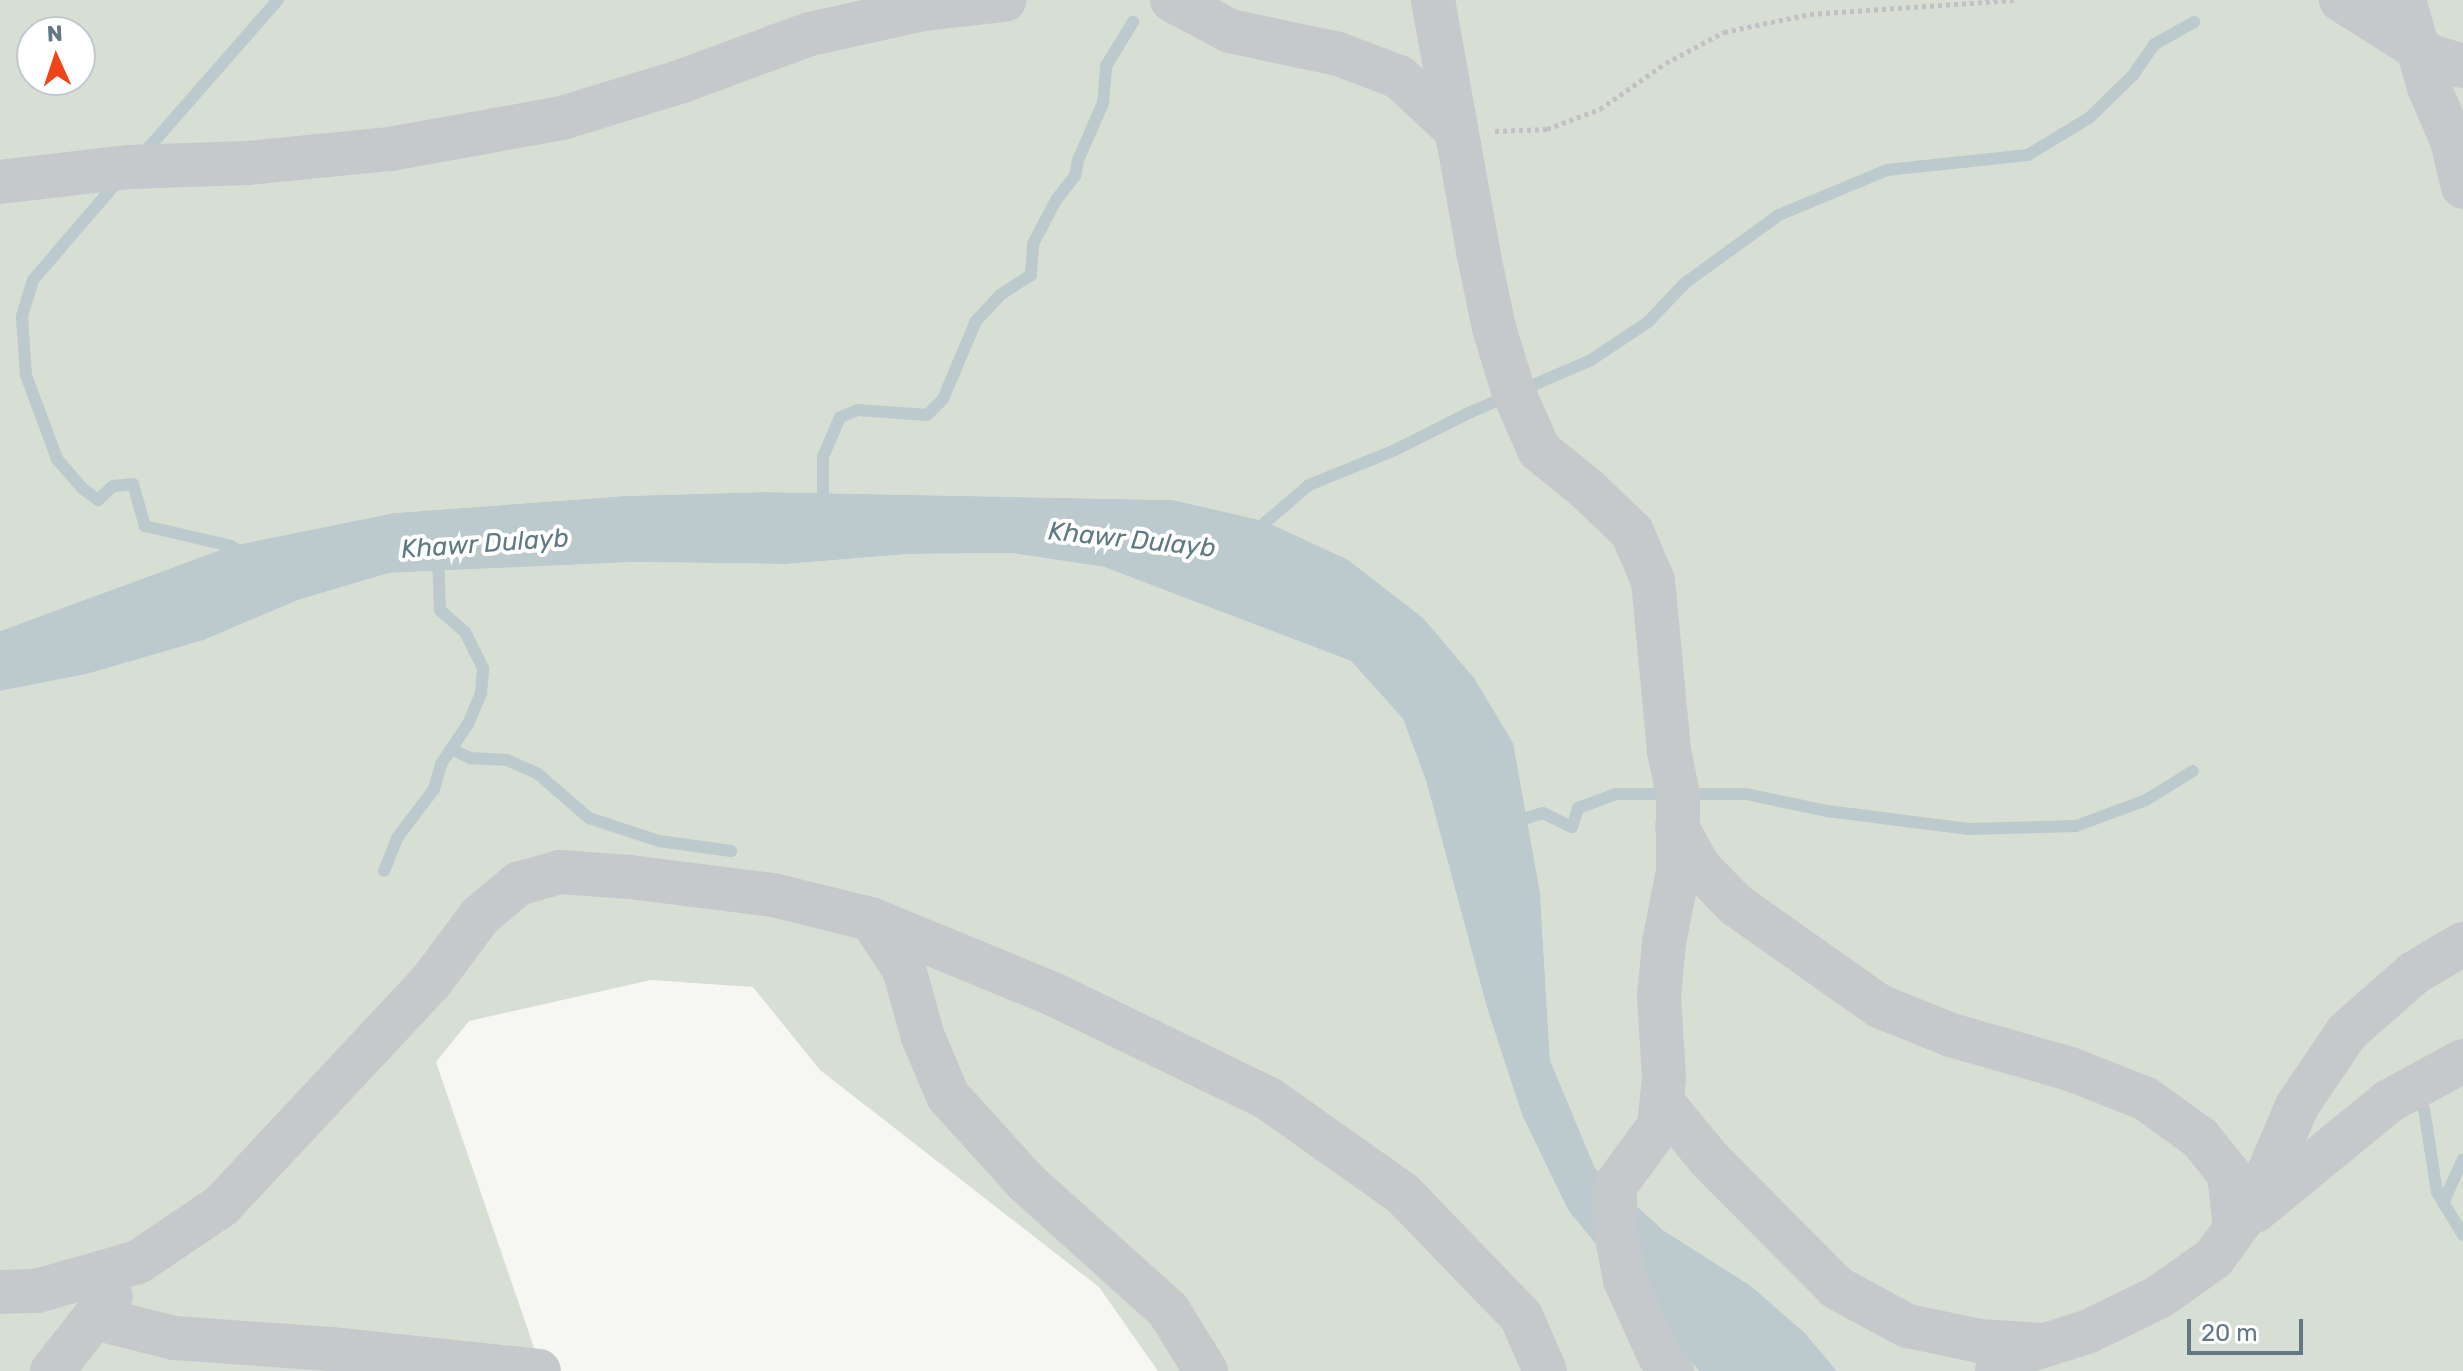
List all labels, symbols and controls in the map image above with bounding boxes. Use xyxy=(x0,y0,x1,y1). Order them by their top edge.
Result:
north arrow xyxy=(16,16,96,96)
text: N xyxy=(46,20,63,47)
water label: Khawr Dulayb xyxy=(1046,516,1218,564)
water label: Khawr Dulayb xyxy=(400,523,570,565)
scale bar xyxy=(2191,1303,2307,1353)
text: 20 m xyxy=(2201,1319,2258,1347)

